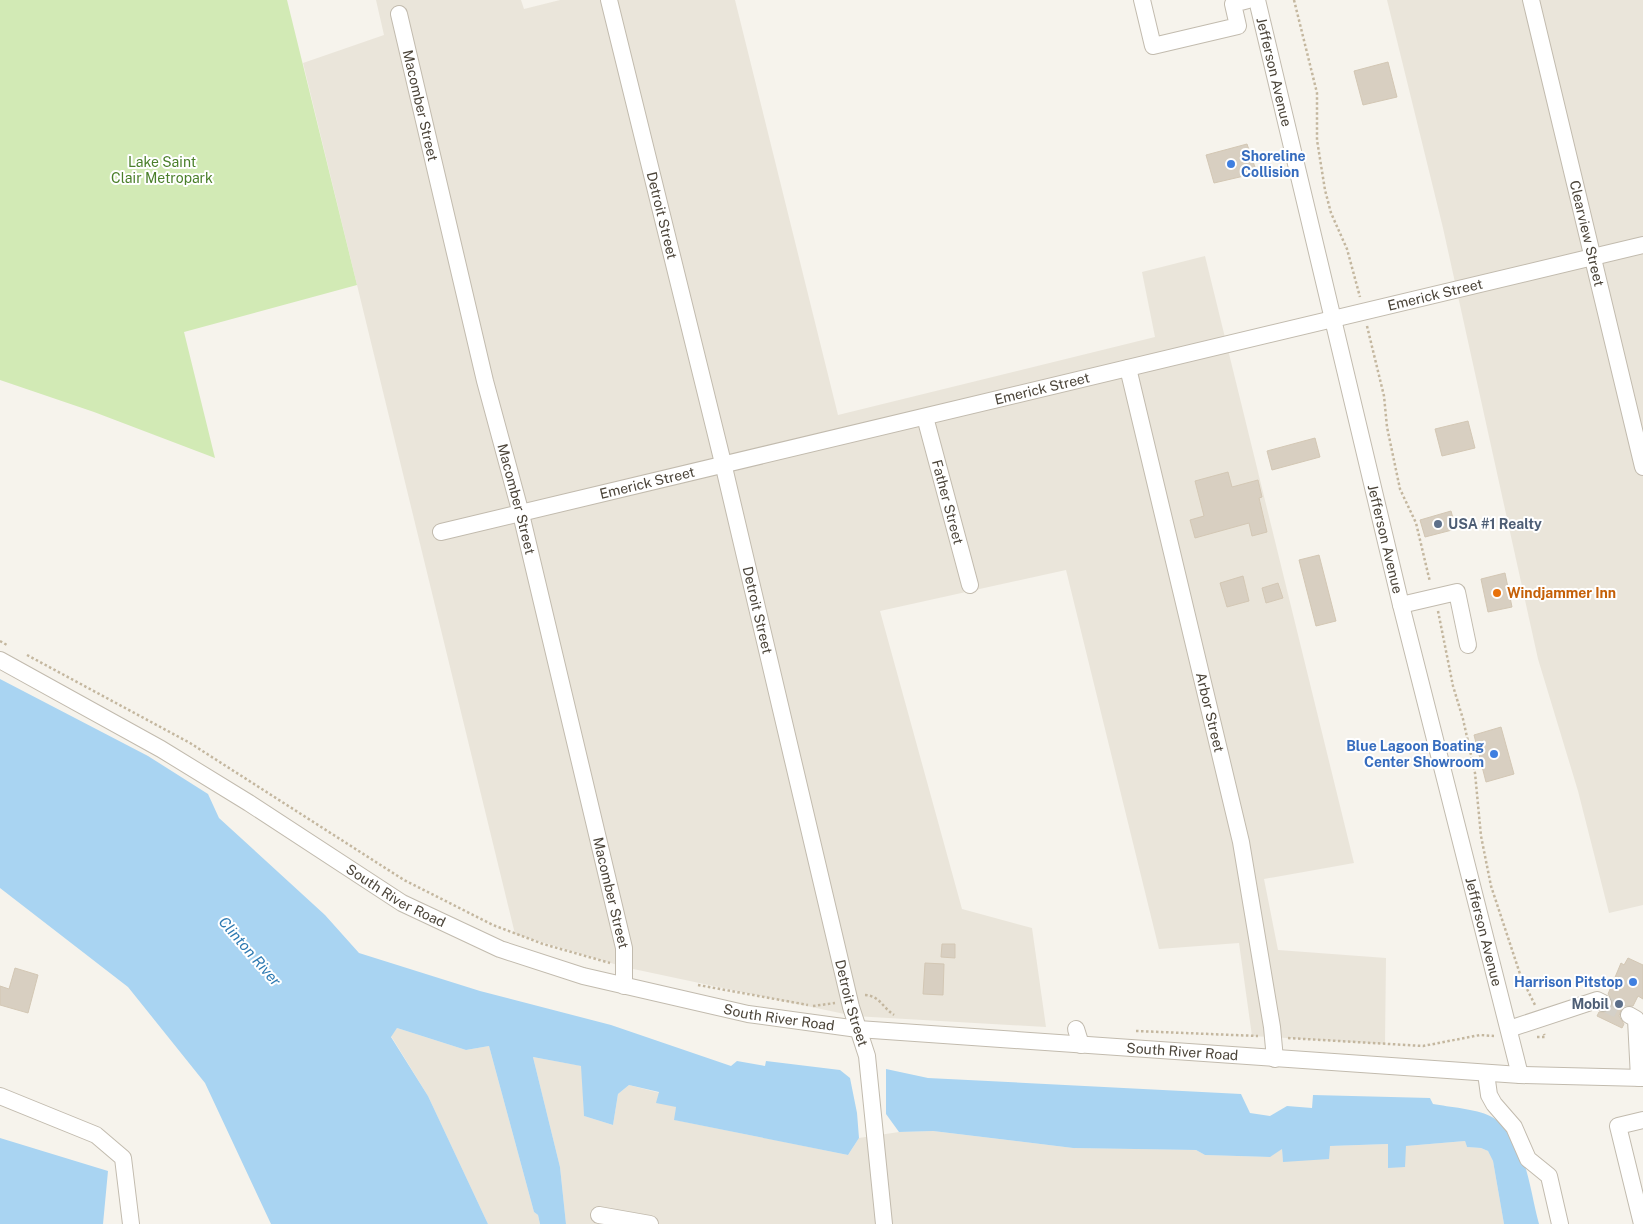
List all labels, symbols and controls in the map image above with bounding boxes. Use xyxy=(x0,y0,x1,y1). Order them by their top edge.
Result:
street label: Jefferson Avenue xyxy=(1253,16,1295,128)
street label: Macomber Street xyxy=(400,48,441,163)
place label: Shoreline Collision xyxy=(1241,148,1306,180)
park label: Lake Saint Clair Metropark xyxy=(111,154,213,186)
marker: Shoreline Collision xyxy=(1225,158,1237,170)
street label: Detroit Street xyxy=(644,170,681,261)
street label: Clearview Street xyxy=(1567,179,1607,288)
street label: Emerick Street xyxy=(1386,276,1484,314)
street label: Emerick Street xyxy=(993,369,1091,408)
street label: Macomber Street xyxy=(494,442,538,556)
street label: Father Street xyxy=(929,458,967,546)
street label: Emerick Street xyxy=(598,464,696,502)
street label: Jefferson Avenue xyxy=(1365,483,1406,595)
place label: USA #1 Realty xyxy=(1448,516,1542,532)
marker: USA #1 Realty xyxy=(1432,518,1444,530)
street label: Detroit Street xyxy=(740,565,776,655)
place label: Windjammer Inn xyxy=(1507,585,1616,601)
marker: Windjammer Inn xyxy=(1491,587,1503,599)
street label: Arbor Street xyxy=(1193,671,1227,754)
place label: Blue Lagoon Boating Center Showroom xyxy=(1346,738,1484,770)
marker: Blue Lagoon Boating Center Showroom xyxy=(1488,748,1500,760)
street label: Macomber Street xyxy=(590,836,632,950)
street label: South River Road xyxy=(343,861,448,930)
street label: Jefferson Avenue xyxy=(1462,876,1505,988)
water label: Clinton River xyxy=(215,913,285,989)
street label: Detroit Street xyxy=(832,958,871,1048)
place label: Harrison Pitstop xyxy=(1514,974,1623,990)
marker: Harrison Pitstop xyxy=(1627,976,1639,988)
place label: Mobil xyxy=(1571,996,1609,1012)
marker: Mobil xyxy=(1613,998,1625,1010)
street label: South River Road xyxy=(722,1001,836,1034)
street label: South River Road xyxy=(1126,1040,1239,1063)

